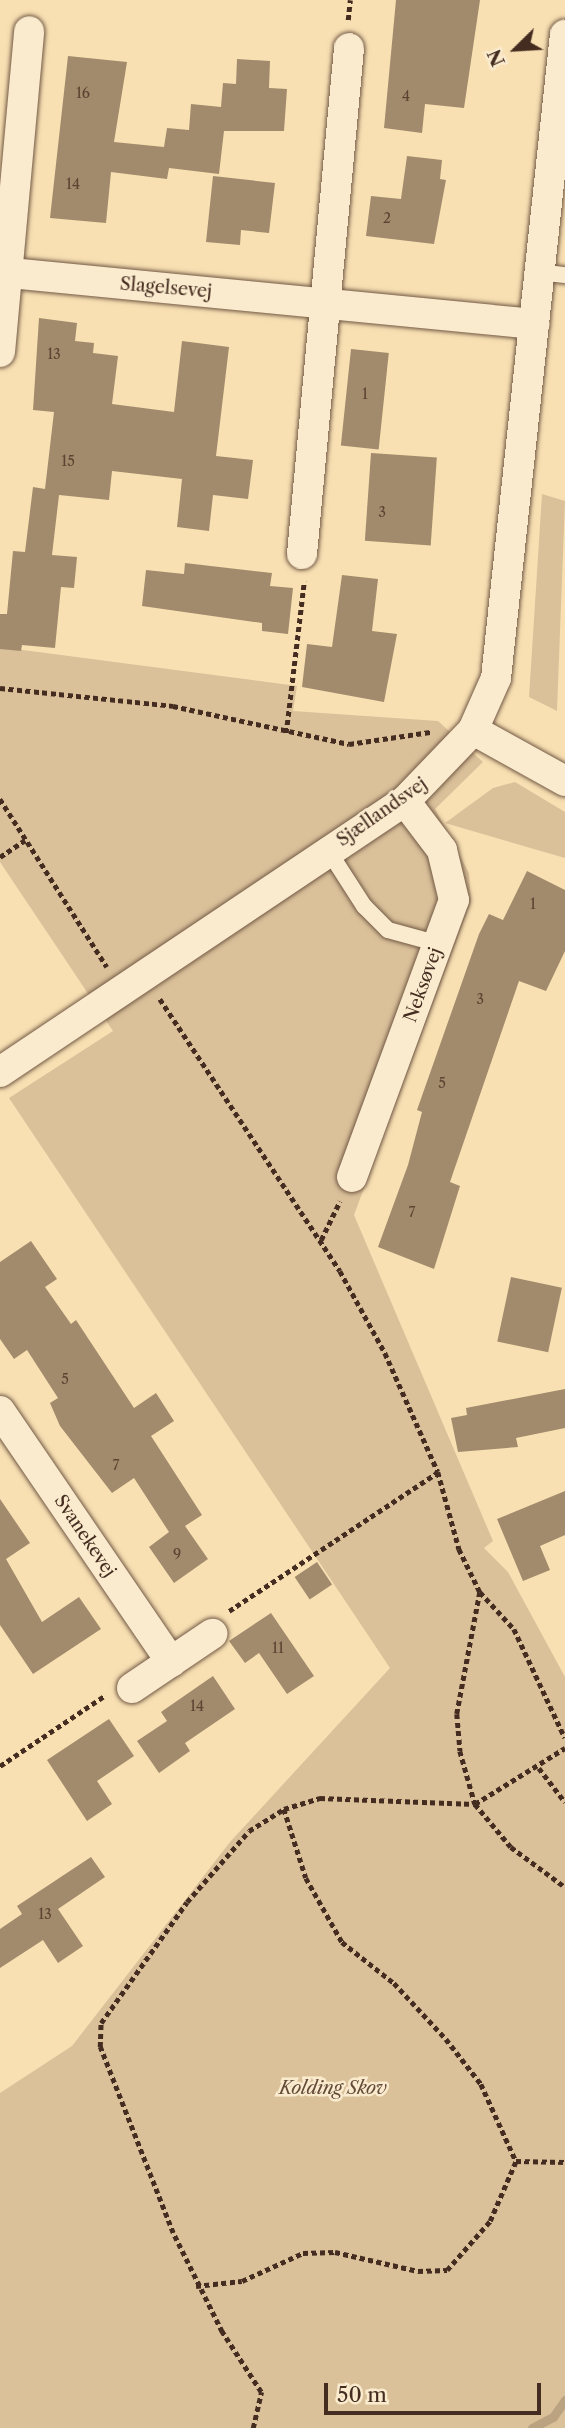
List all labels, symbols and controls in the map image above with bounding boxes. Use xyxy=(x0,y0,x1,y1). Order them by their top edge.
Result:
north arrow xyxy=(481,14,551,84)
text: N xyxy=(482,46,510,70)
house number: 16 xyxy=(76,85,90,101)
house number: 4 xyxy=(402,88,410,104)
house number: 14 xyxy=(66,176,80,192)
house number: 2 xyxy=(383,210,391,226)
street label: Slagelsevej xyxy=(119,273,213,303)
house number: 13 xyxy=(47,346,61,362)
house number: 1 xyxy=(362,386,368,402)
house number: 15 xyxy=(61,453,75,469)
house number: 3 xyxy=(378,504,386,520)
street label: Sjællandsvej xyxy=(333,773,431,851)
house number: 1 xyxy=(530,896,536,912)
street label: Neksøvej xyxy=(400,945,446,1025)
house number: 3 xyxy=(476,991,484,1007)
house number: 5 xyxy=(438,1075,446,1091)
house number: 7 xyxy=(409,1204,415,1220)
house number: 5 xyxy=(61,1371,69,1387)
house number: 7 xyxy=(113,1457,119,1473)
street label: Svanekevej xyxy=(50,1491,120,1581)
house number: 9 xyxy=(173,1546,181,1562)
house number: 11 xyxy=(272,1640,284,1656)
house number: 14 xyxy=(190,1698,204,1714)
house number: 13 xyxy=(38,1906,52,1922)
park label: Kolding Skov xyxy=(279,2077,387,2099)
scale bar xyxy=(327,2368,544,2412)
text: 50 m xyxy=(337,2382,387,2407)

